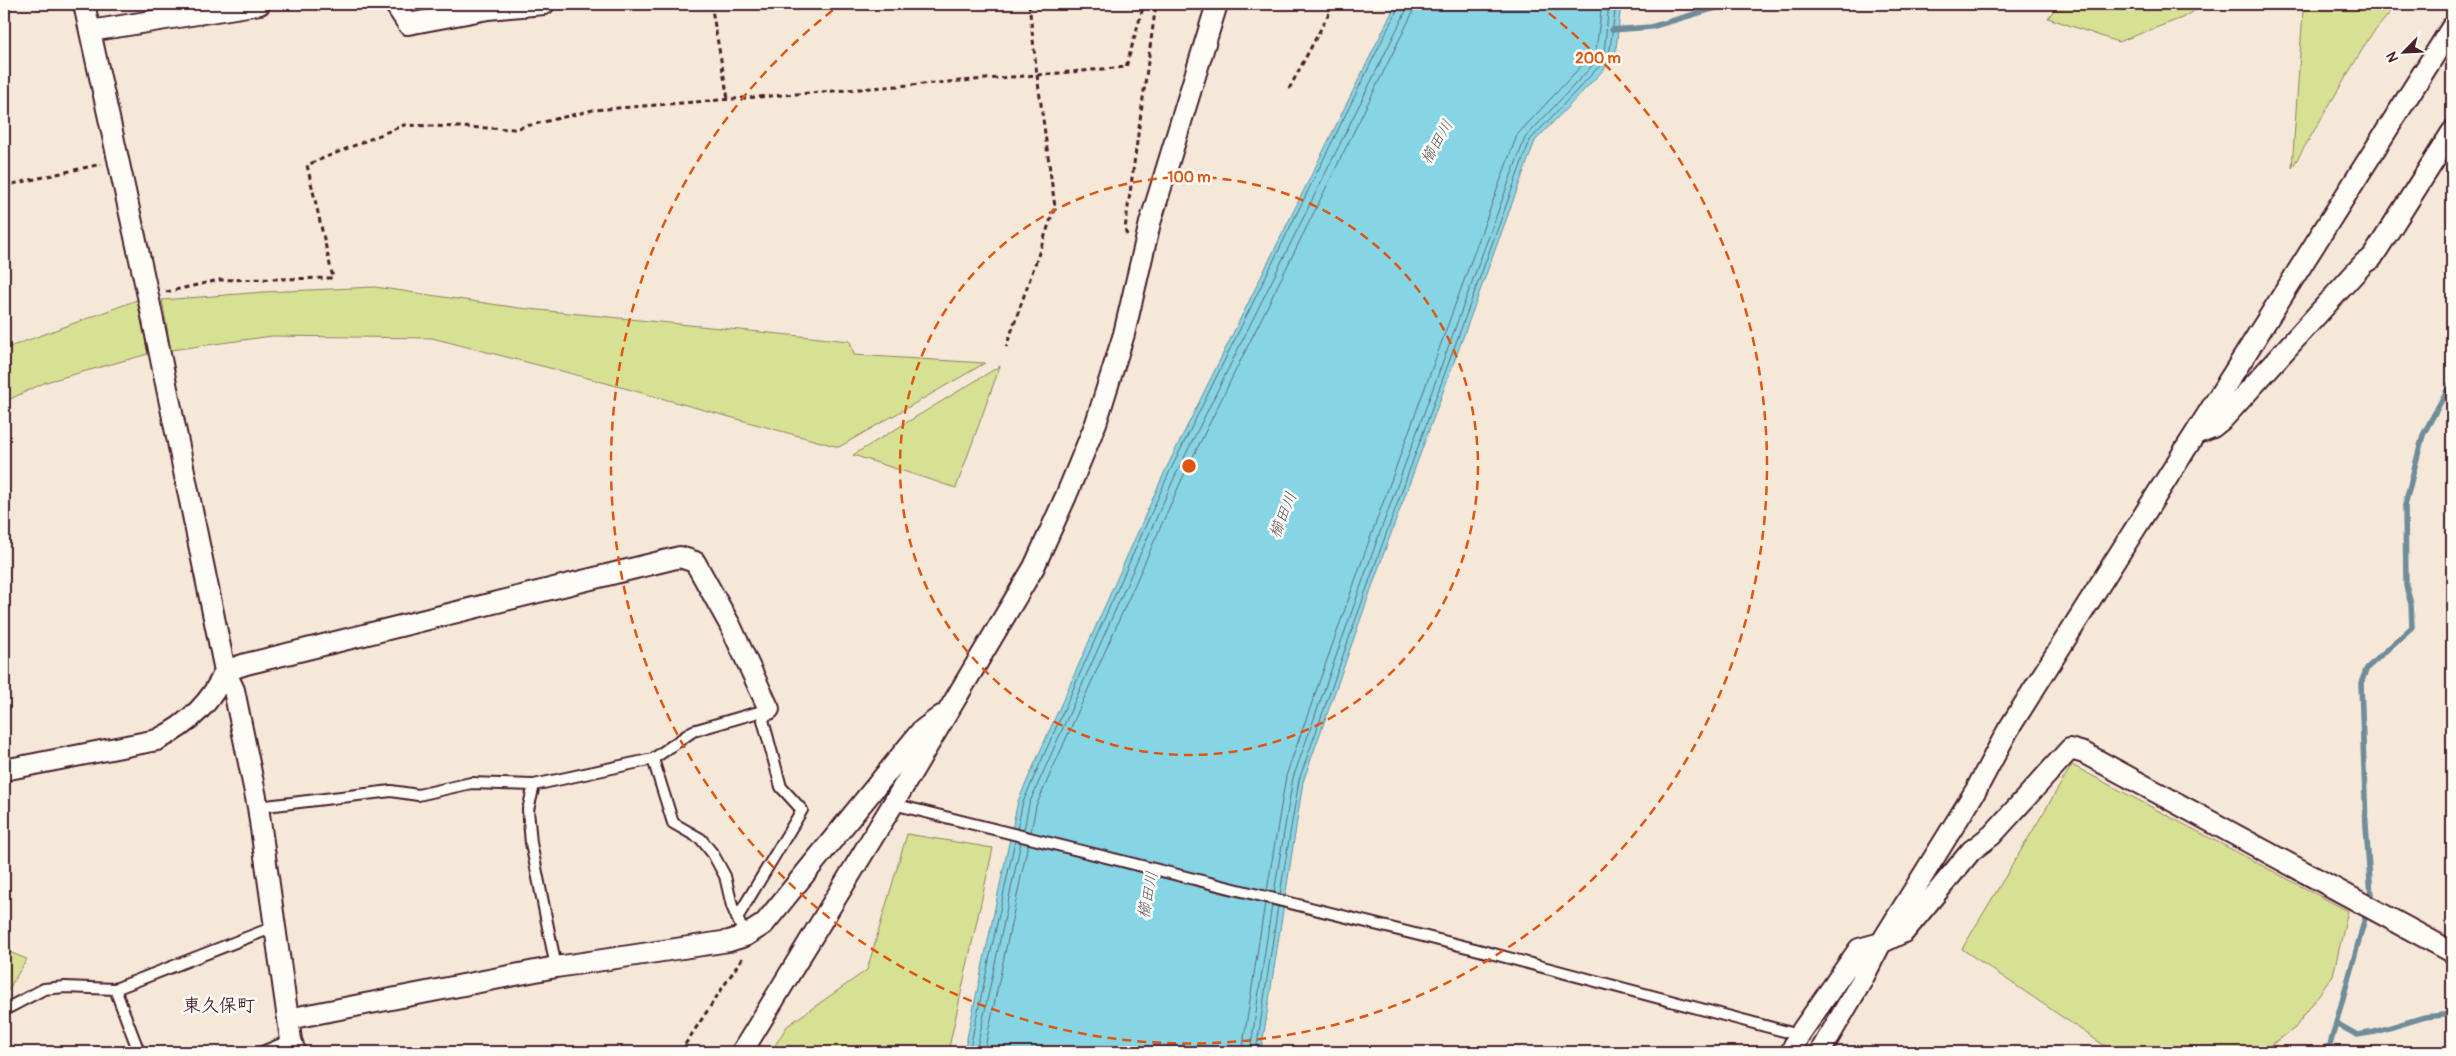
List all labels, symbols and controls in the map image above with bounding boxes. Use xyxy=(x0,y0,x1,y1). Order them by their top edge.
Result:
north arrow xyxy=(2378,28,2428,78)
text: 200 m xyxy=(1575,49,1621,68)
text: N xyxy=(2383,49,2402,65)
water label: 櫛田川 xyxy=(1416,116,1458,168)
text: 100 m xyxy=(1168,168,1210,187)
centre of rings xyxy=(1180,457,1198,475)
water label: 櫛田川 xyxy=(1265,489,1301,541)
water label: 櫛田川 xyxy=(1134,870,1162,920)
district label: 東久保町 xyxy=(183,994,255,1017)

